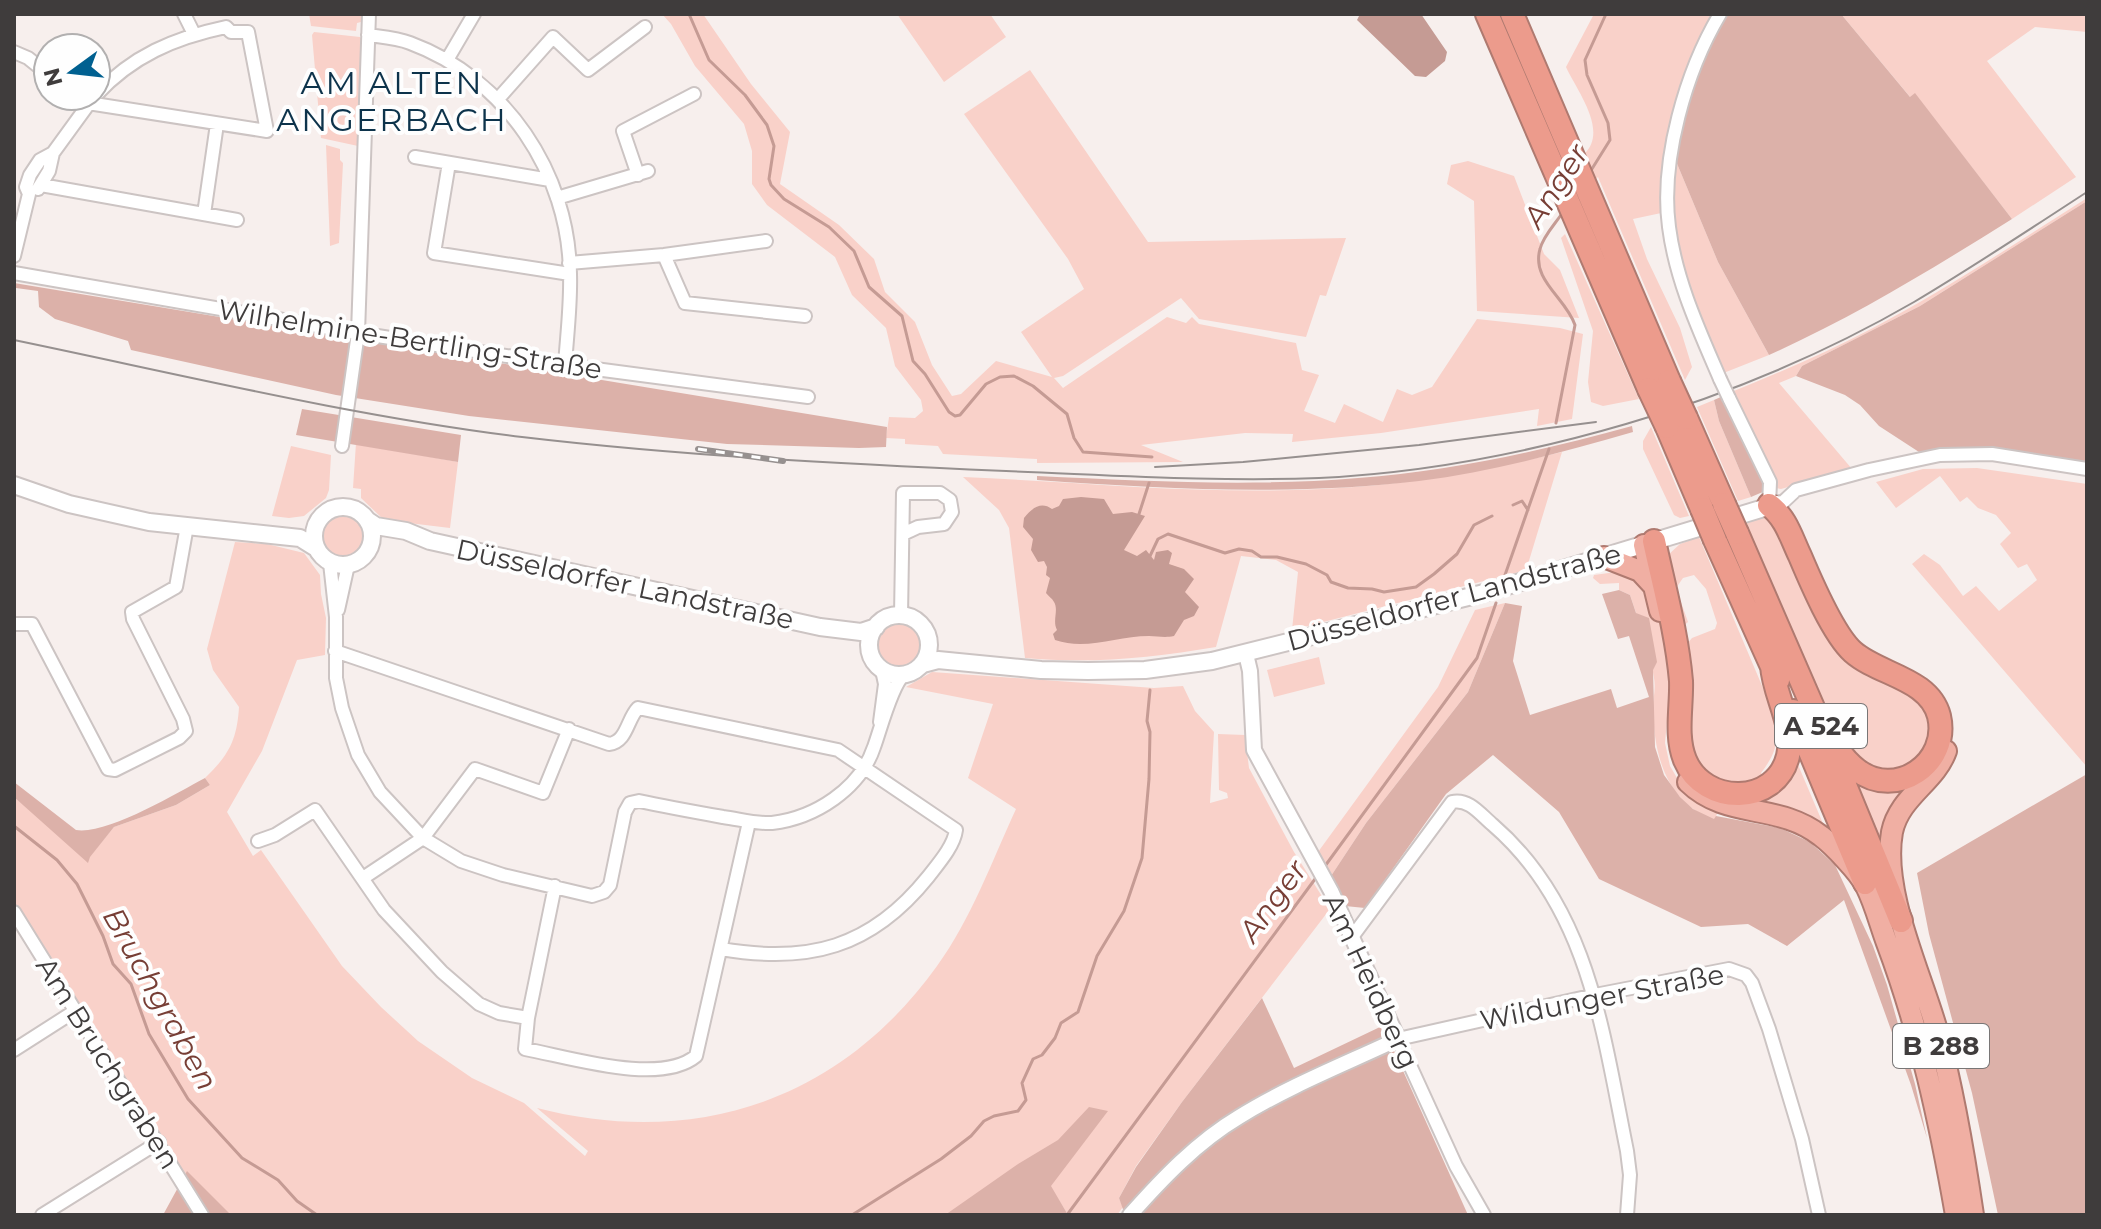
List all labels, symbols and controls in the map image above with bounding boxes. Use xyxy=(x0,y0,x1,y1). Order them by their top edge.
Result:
north arrow xyxy=(32,32,112,112)
district label: AM ALTEN ANGERBACH xyxy=(276,63,508,139)
text: N xyxy=(38,65,69,89)
water label: Anger xyxy=(1514,136,1597,236)
street label: Wilhelmine-Bertling-Straße xyxy=(216,292,604,386)
street label: Düsseldorfer Landstraße xyxy=(453,532,797,636)
street label: Düsseldorfer Landstraße xyxy=(1283,536,1625,658)
road number: A 524 xyxy=(1775,704,1867,748)
water label: Anger xyxy=(1229,852,1315,951)
street label: Am Heidberg xyxy=(1316,888,1426,1074)
water label: Bruchgraben xyxy=(95,901,226,1097)
street label: Am Bruchgraben xyxy=(29,951,187,1175)
street label: Wildunger Straße xyxy=(1477,957,1727,1037)
road number: B 288 xyxy=(1893,1024,1989,1068)

